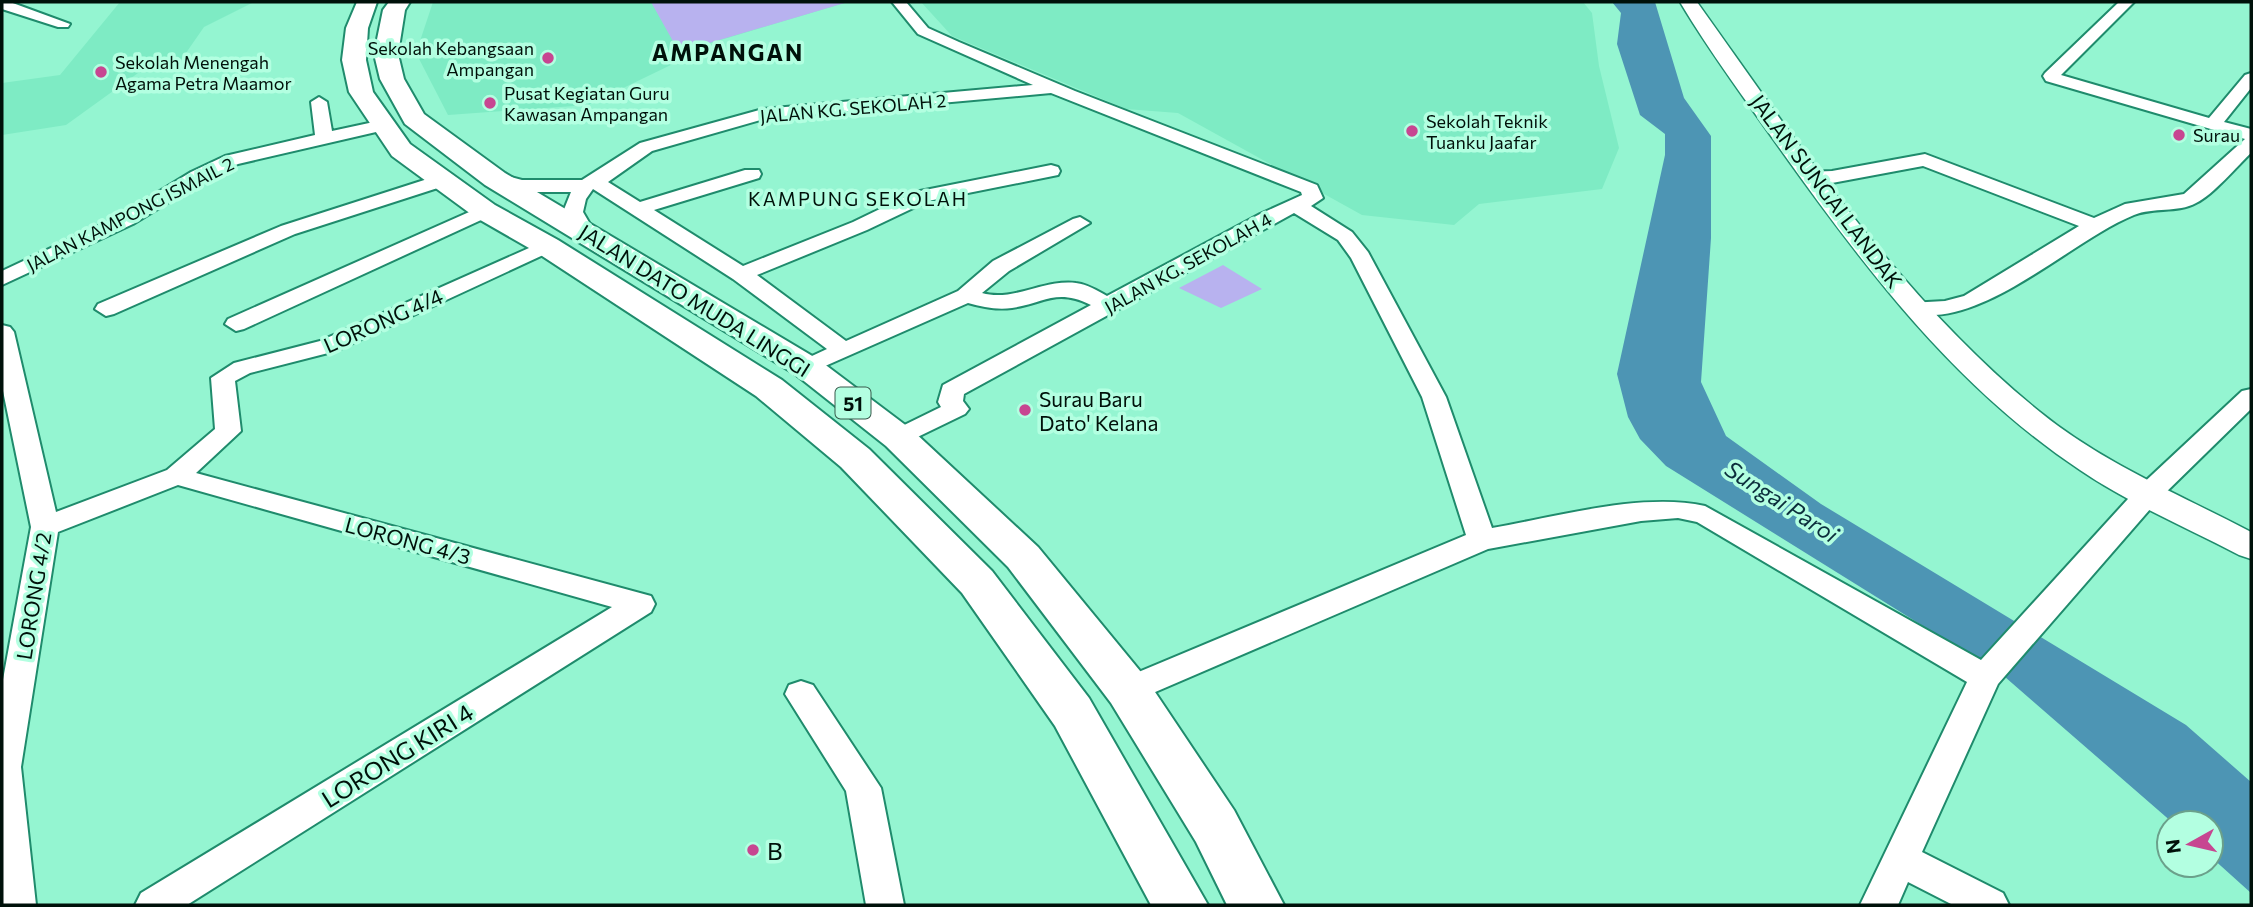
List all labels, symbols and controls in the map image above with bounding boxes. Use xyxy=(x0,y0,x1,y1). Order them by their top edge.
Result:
place label: Sekolah Kebangsaan Ampangan xyxy=(368,37,534,80)
district label: AMPANGAN xyxy=(652,38,804,66)
marker: Sekolah Kebangsaan Ampangan xyxy=(540,50,556,66)
place label: Sekolah Menengah Agama Petra Maamor xyxy=(115,51,292,94)
marker: Sekolah Menengah Agama Petra Maamor xyxy=(93,64,109,80)
place label: Pusat Kegiatan Guru Kawasan Ampangan xyxy=(504,82,670,125)
street label: JALAN KG. SEKOLAH 2 xyxy=(759,89,947,127)
street label: JALAN SUNGAI LANDAK xyxy=(1746,89,1908,293)
marker: Pusat Kegiatan Guru Kawasan Ampangan xyxy=(482,95,498,111)
place label: Sekolah Teknik Tuanku Jaafar xyxy=(1426,110,1548,153)
marker: Sekolah Teknik Tuanku Jaafar xyxy=(1404,123,1420,139)
place label: Surau xyxy=(2193,124,2240,146)
marker: Surau xyxy=(2171,127,2187,143)
street label: JALAN KAMPONG ISMAIL 2 xyxy=(23,152,237,276)
district label: KAMPUNG SEKOLAH xyxy=(748,187,968,210)
street label: JALAN KG. SEKOLAH 4 xyxy=(1101,208,1276,318)
street label: JALAN DATO MUDA LINGGI xyxy=(575,219,815,381)
street label: LORONG 4/4 xyxy=(320,282,447,357)
place label: Surau Baru Dato' Kelana xyxy=(1039,386,1158,435)
road number: 51 xyxy=(836,388,870,418)
marker: Surau Baru Dato' Kelana xyxy=(1017,402,1033,418)
water label: Sungai Paroi xyxy=(1720,454,1845,548)
street label: LORONG 4/3 xyxy=(343,511,473,569)
street label: LORONG 4/2 xyxy=(11,531,55,661)
street label: LORONG KIRI 4 xyxy=(316,697,478,813)
north arrow xyxy=(2155,809,2225,879)
place label: B xyxy=(767,836,783,865)
text: N xyxy=(2160,838,2185,855)
marker: B xyxy=(745,842,761,858)

